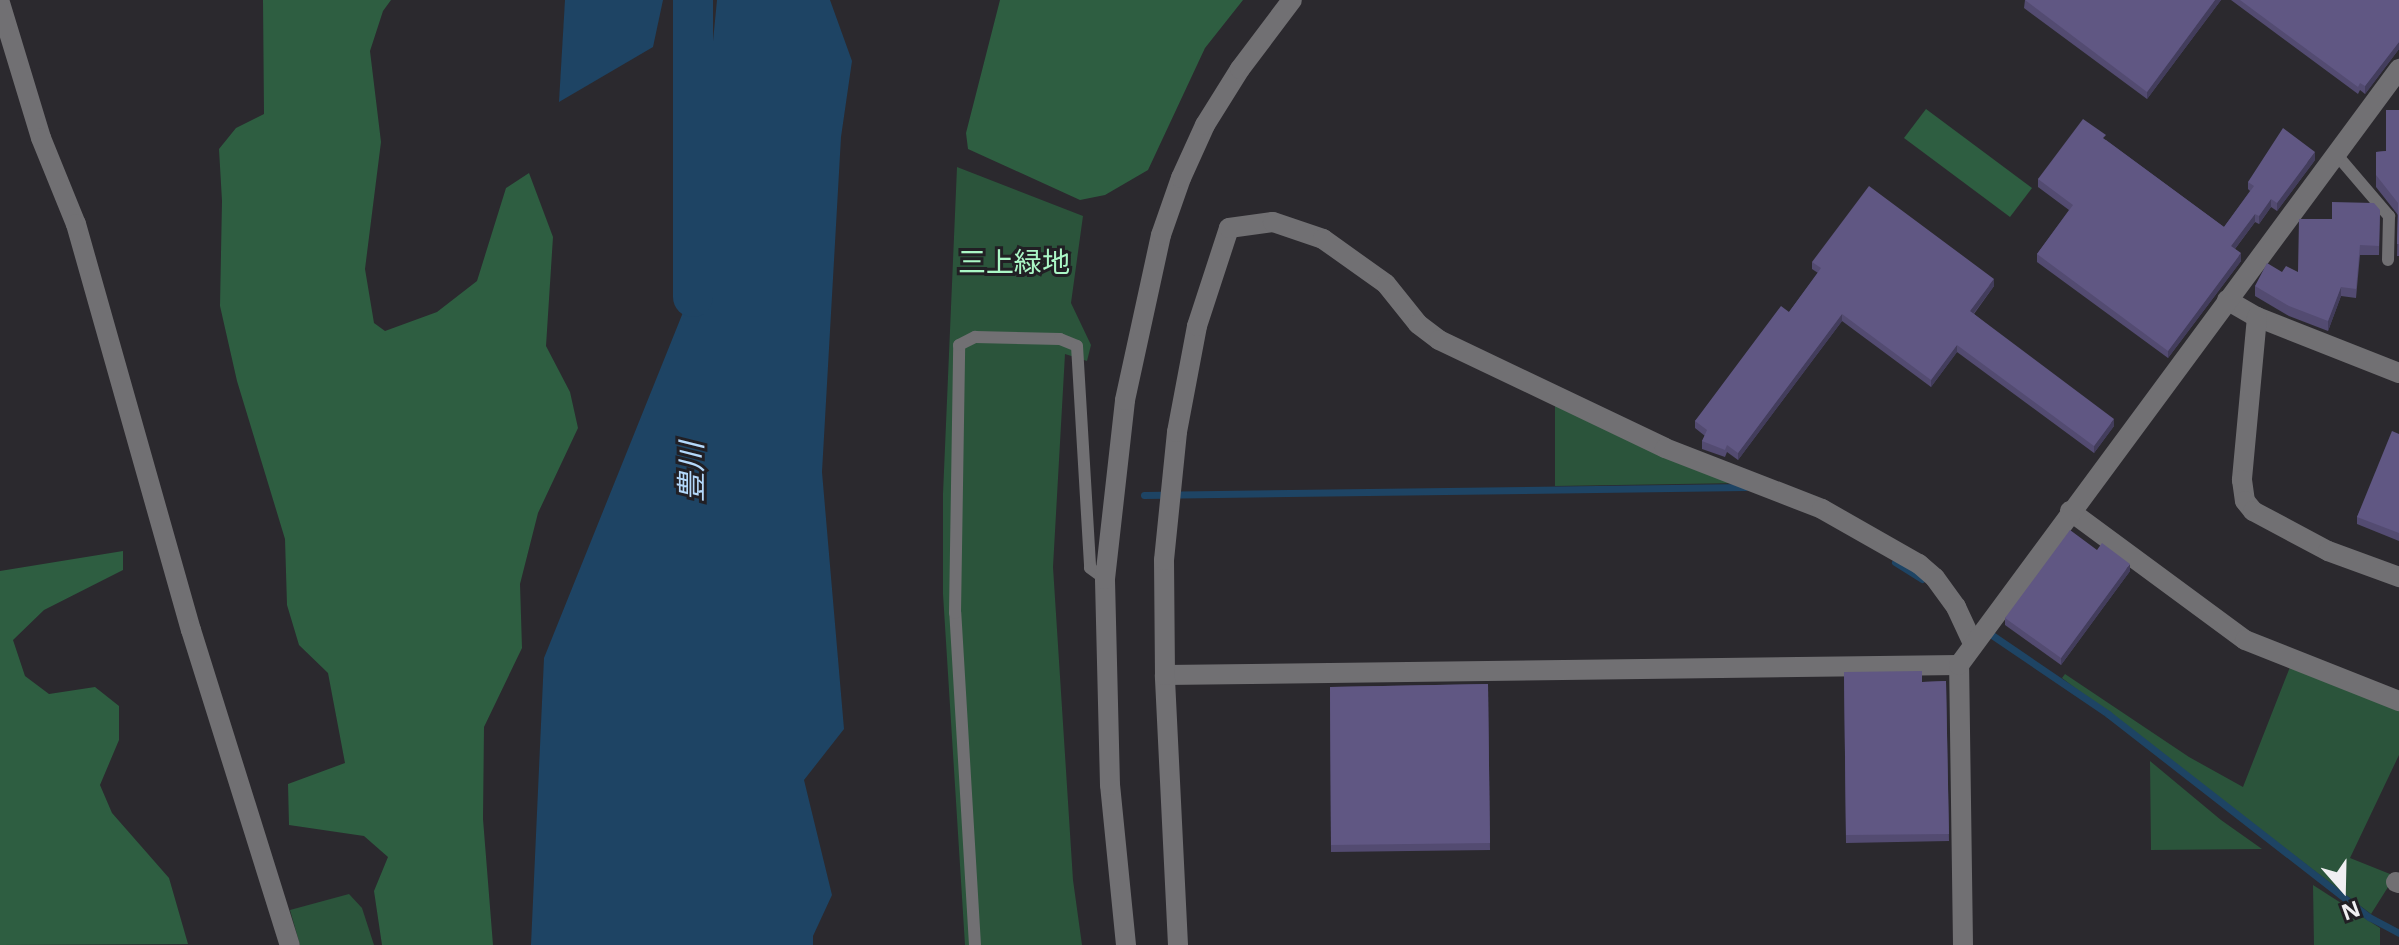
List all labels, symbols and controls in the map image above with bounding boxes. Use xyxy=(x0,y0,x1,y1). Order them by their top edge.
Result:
park label: 三上緑地 xyxy=(958,244,1070,278)
water label: 豊川 xyxy=(673,442,709,502)
north arrow xyxy=(2303,849,2383,929)
text: N xyxy=(2338,894,2365,929)

